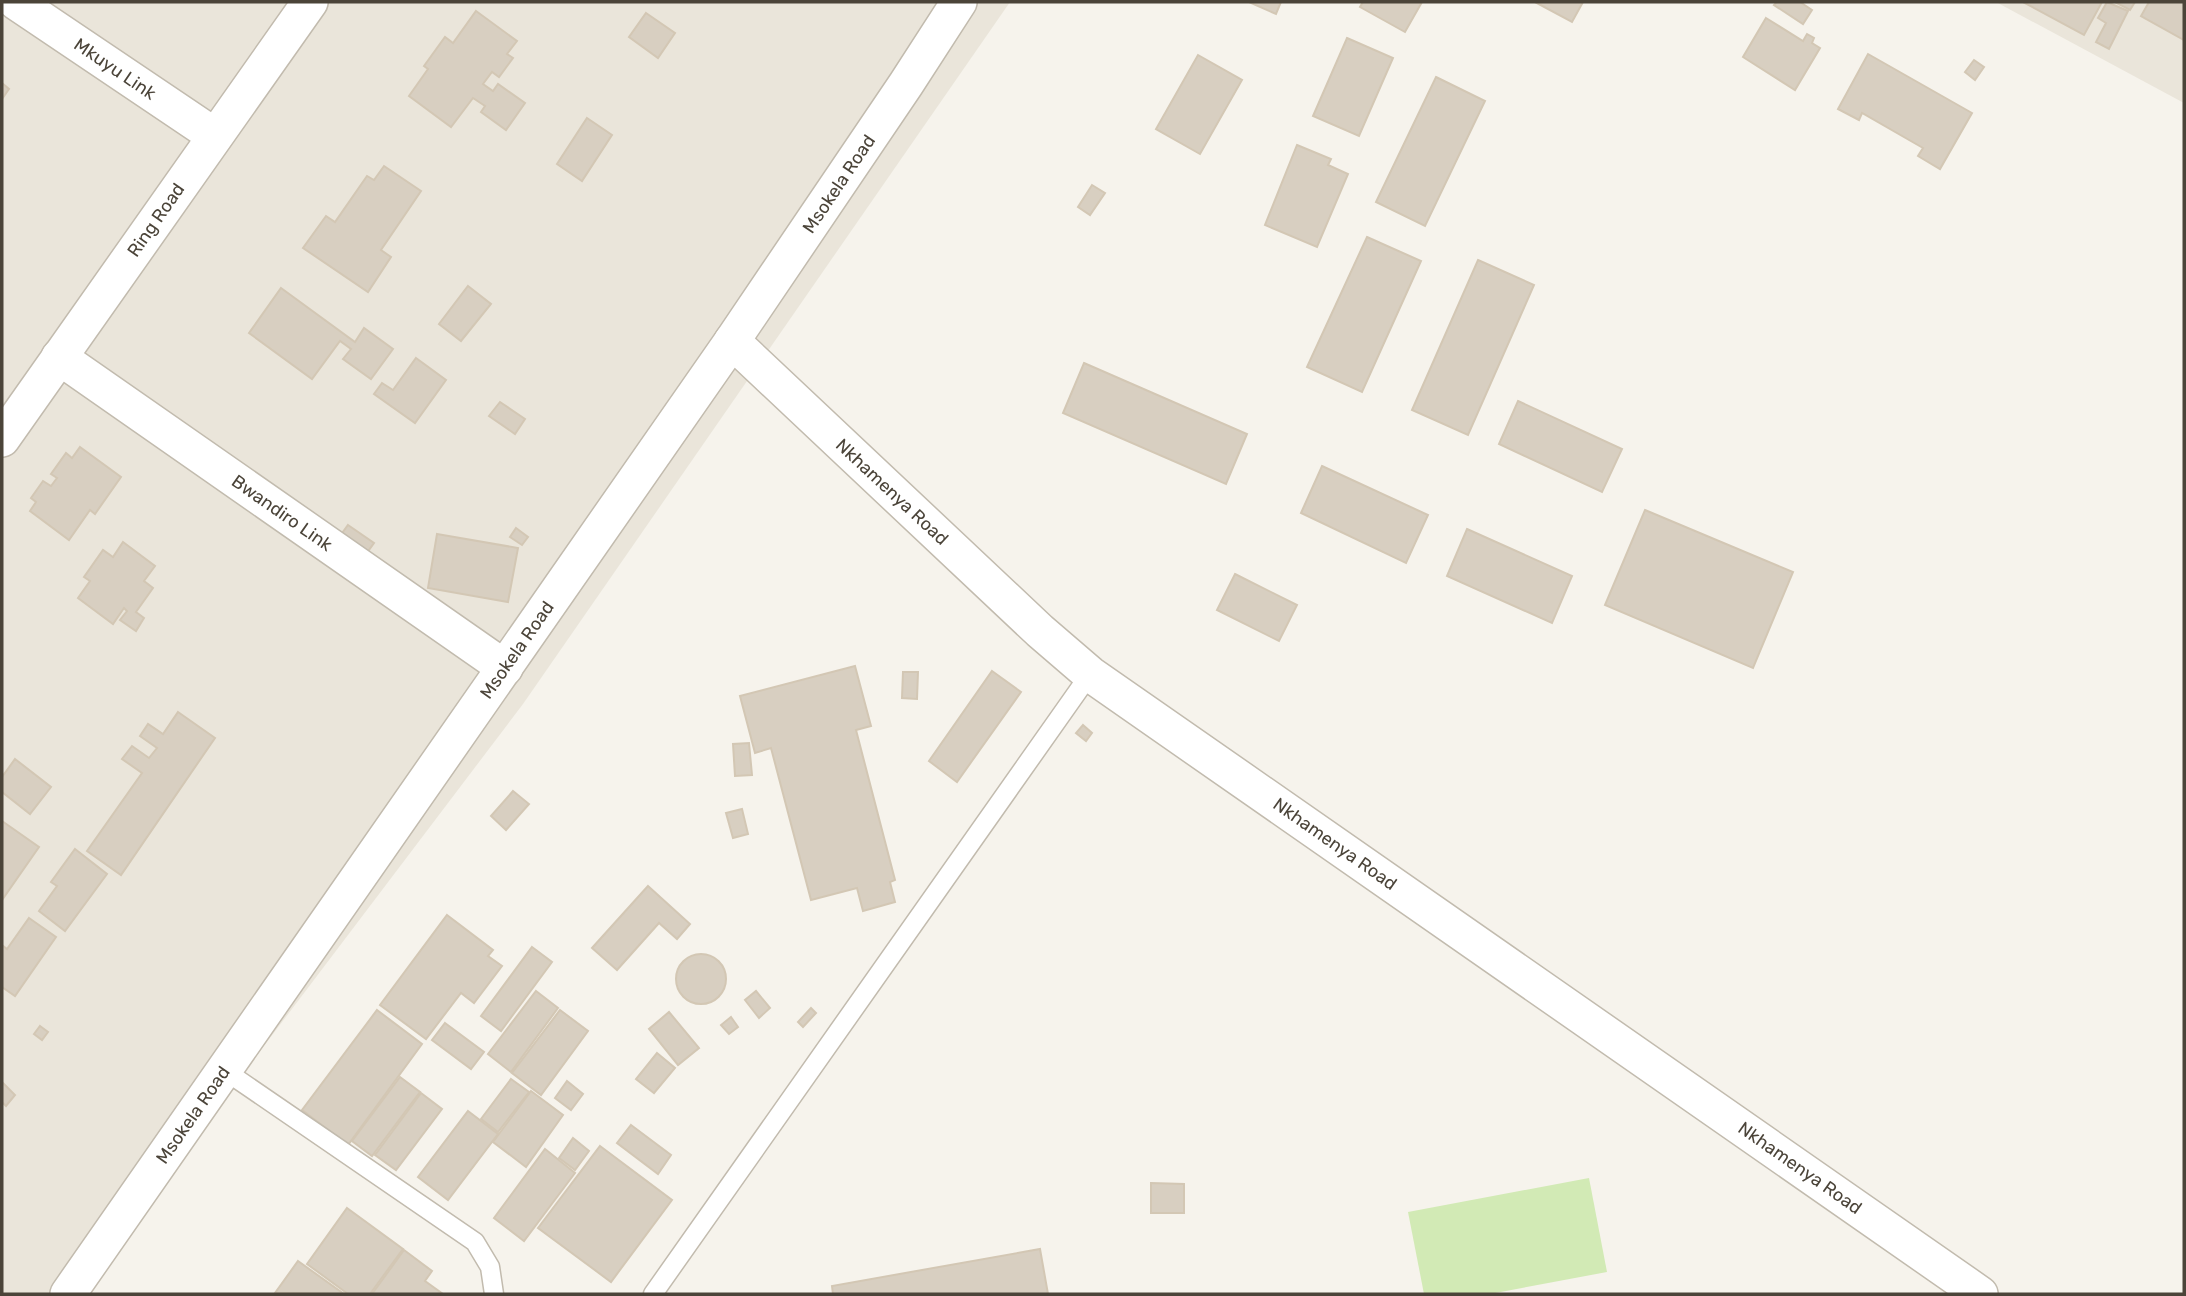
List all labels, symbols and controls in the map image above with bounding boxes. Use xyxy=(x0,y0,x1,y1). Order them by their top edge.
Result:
street label: Mkuyu Link xyxy=(70,34,161,105)
street label: Msokela Road xyxy=(798,131,880,237)
street label: Ring Road xyxy=(123,179,189,261)
street label: Nkhamenya Road xyxy=(831,434,953,550)
street label: Bwandiro Link xyxy=(227,470,337,556)
street label: Msokela Road xyxy=(475,597,559,703)
street label: Nkhamenya Road xyxy=(1269,793,1401,895)
street label: Msokela Road xyxy=(151,1062,235,1168)
street label: Nkhamenya Road xyxy=(1734,1117,1866,1219)

